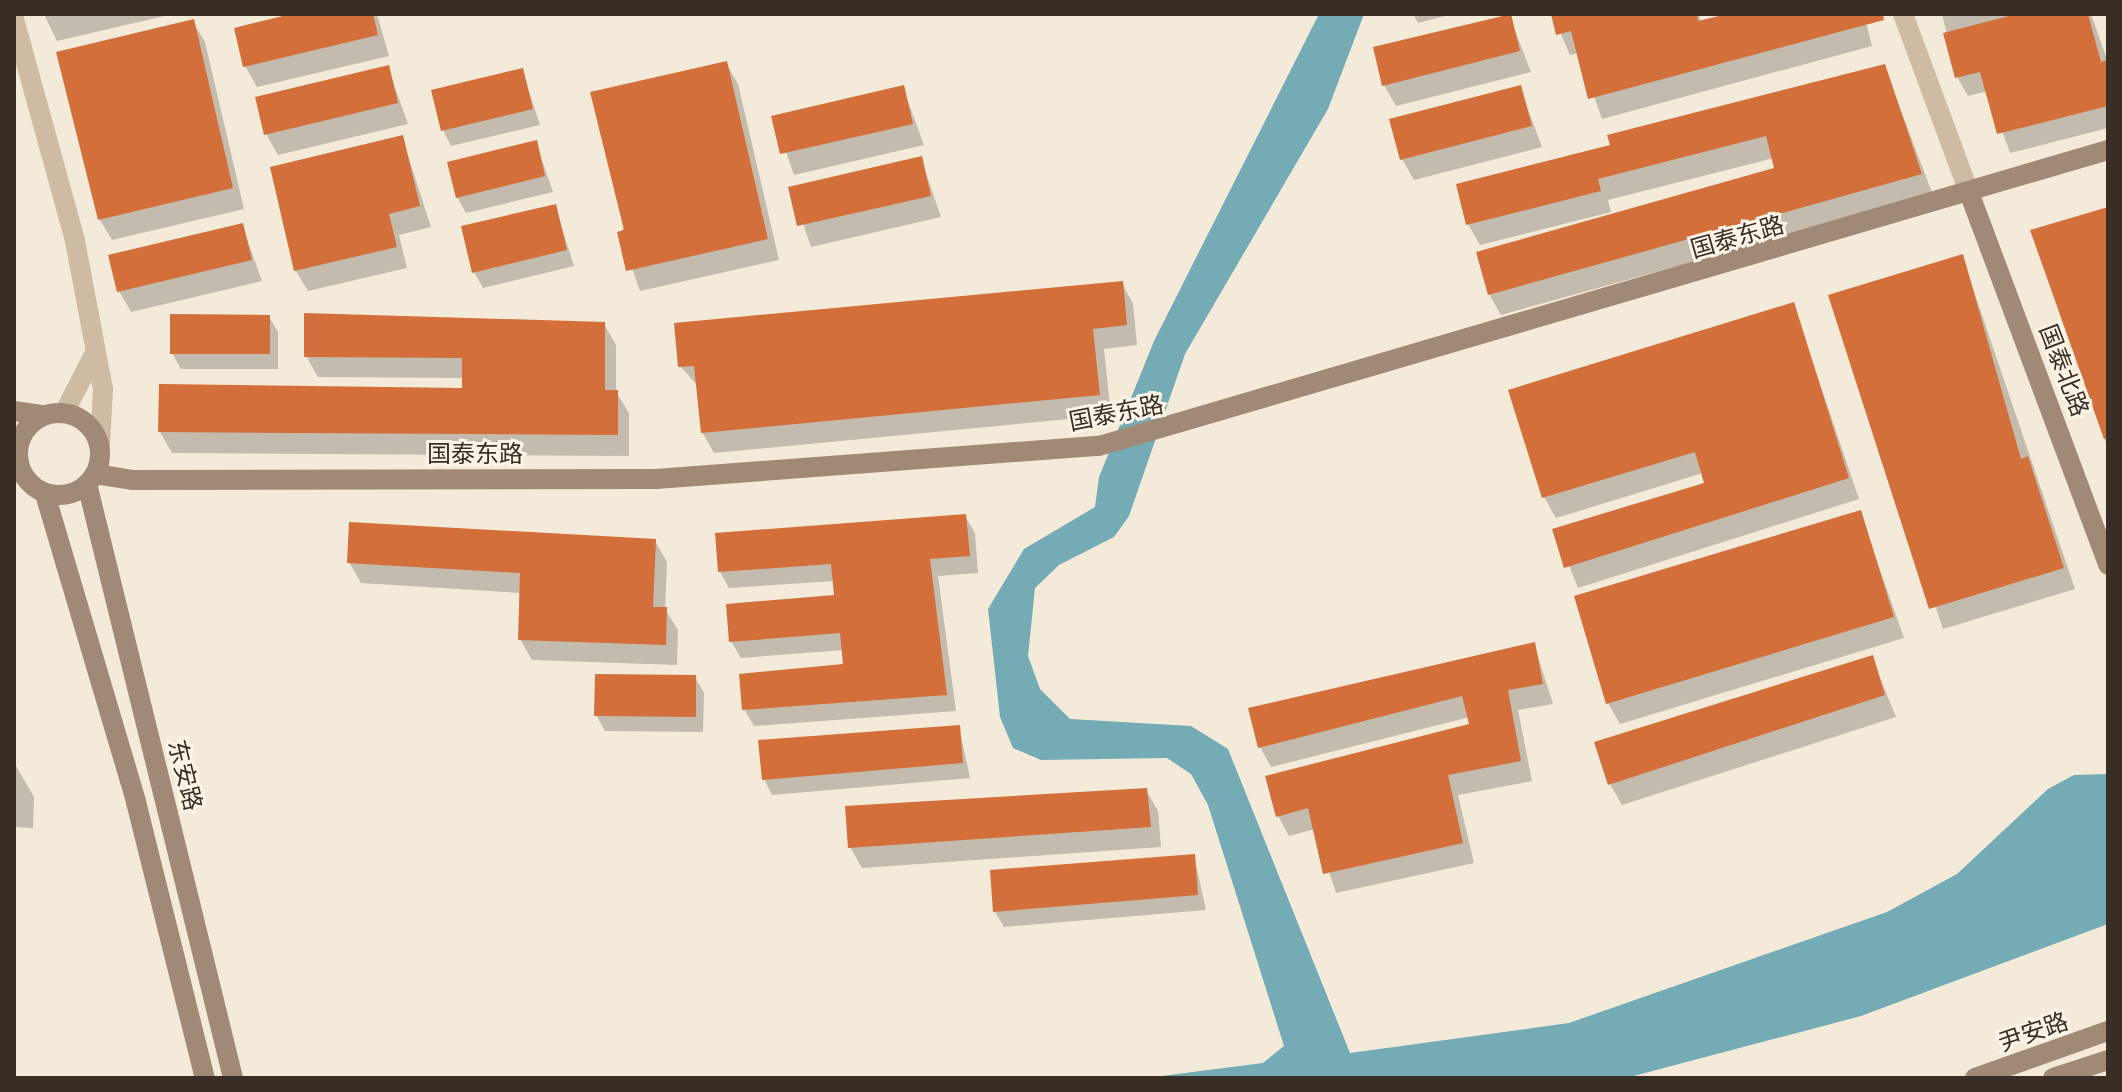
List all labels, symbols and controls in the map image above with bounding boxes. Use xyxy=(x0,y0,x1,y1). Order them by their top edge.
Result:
street label: 国泰东路 xyxy=(1687,209,1787,263)
street label: 国泰北路 xyxy=(2034,320,2096,420)
street label: 国泰东路 xyxy=(1066,389,1166,435)
street label: 国泰东路 xyxy=(427,439,523,467)
street label: 东安路 xyxy=(163,737,209,813)
street label: 尹安路 xyxy=(1994,1006,2072,1056)

